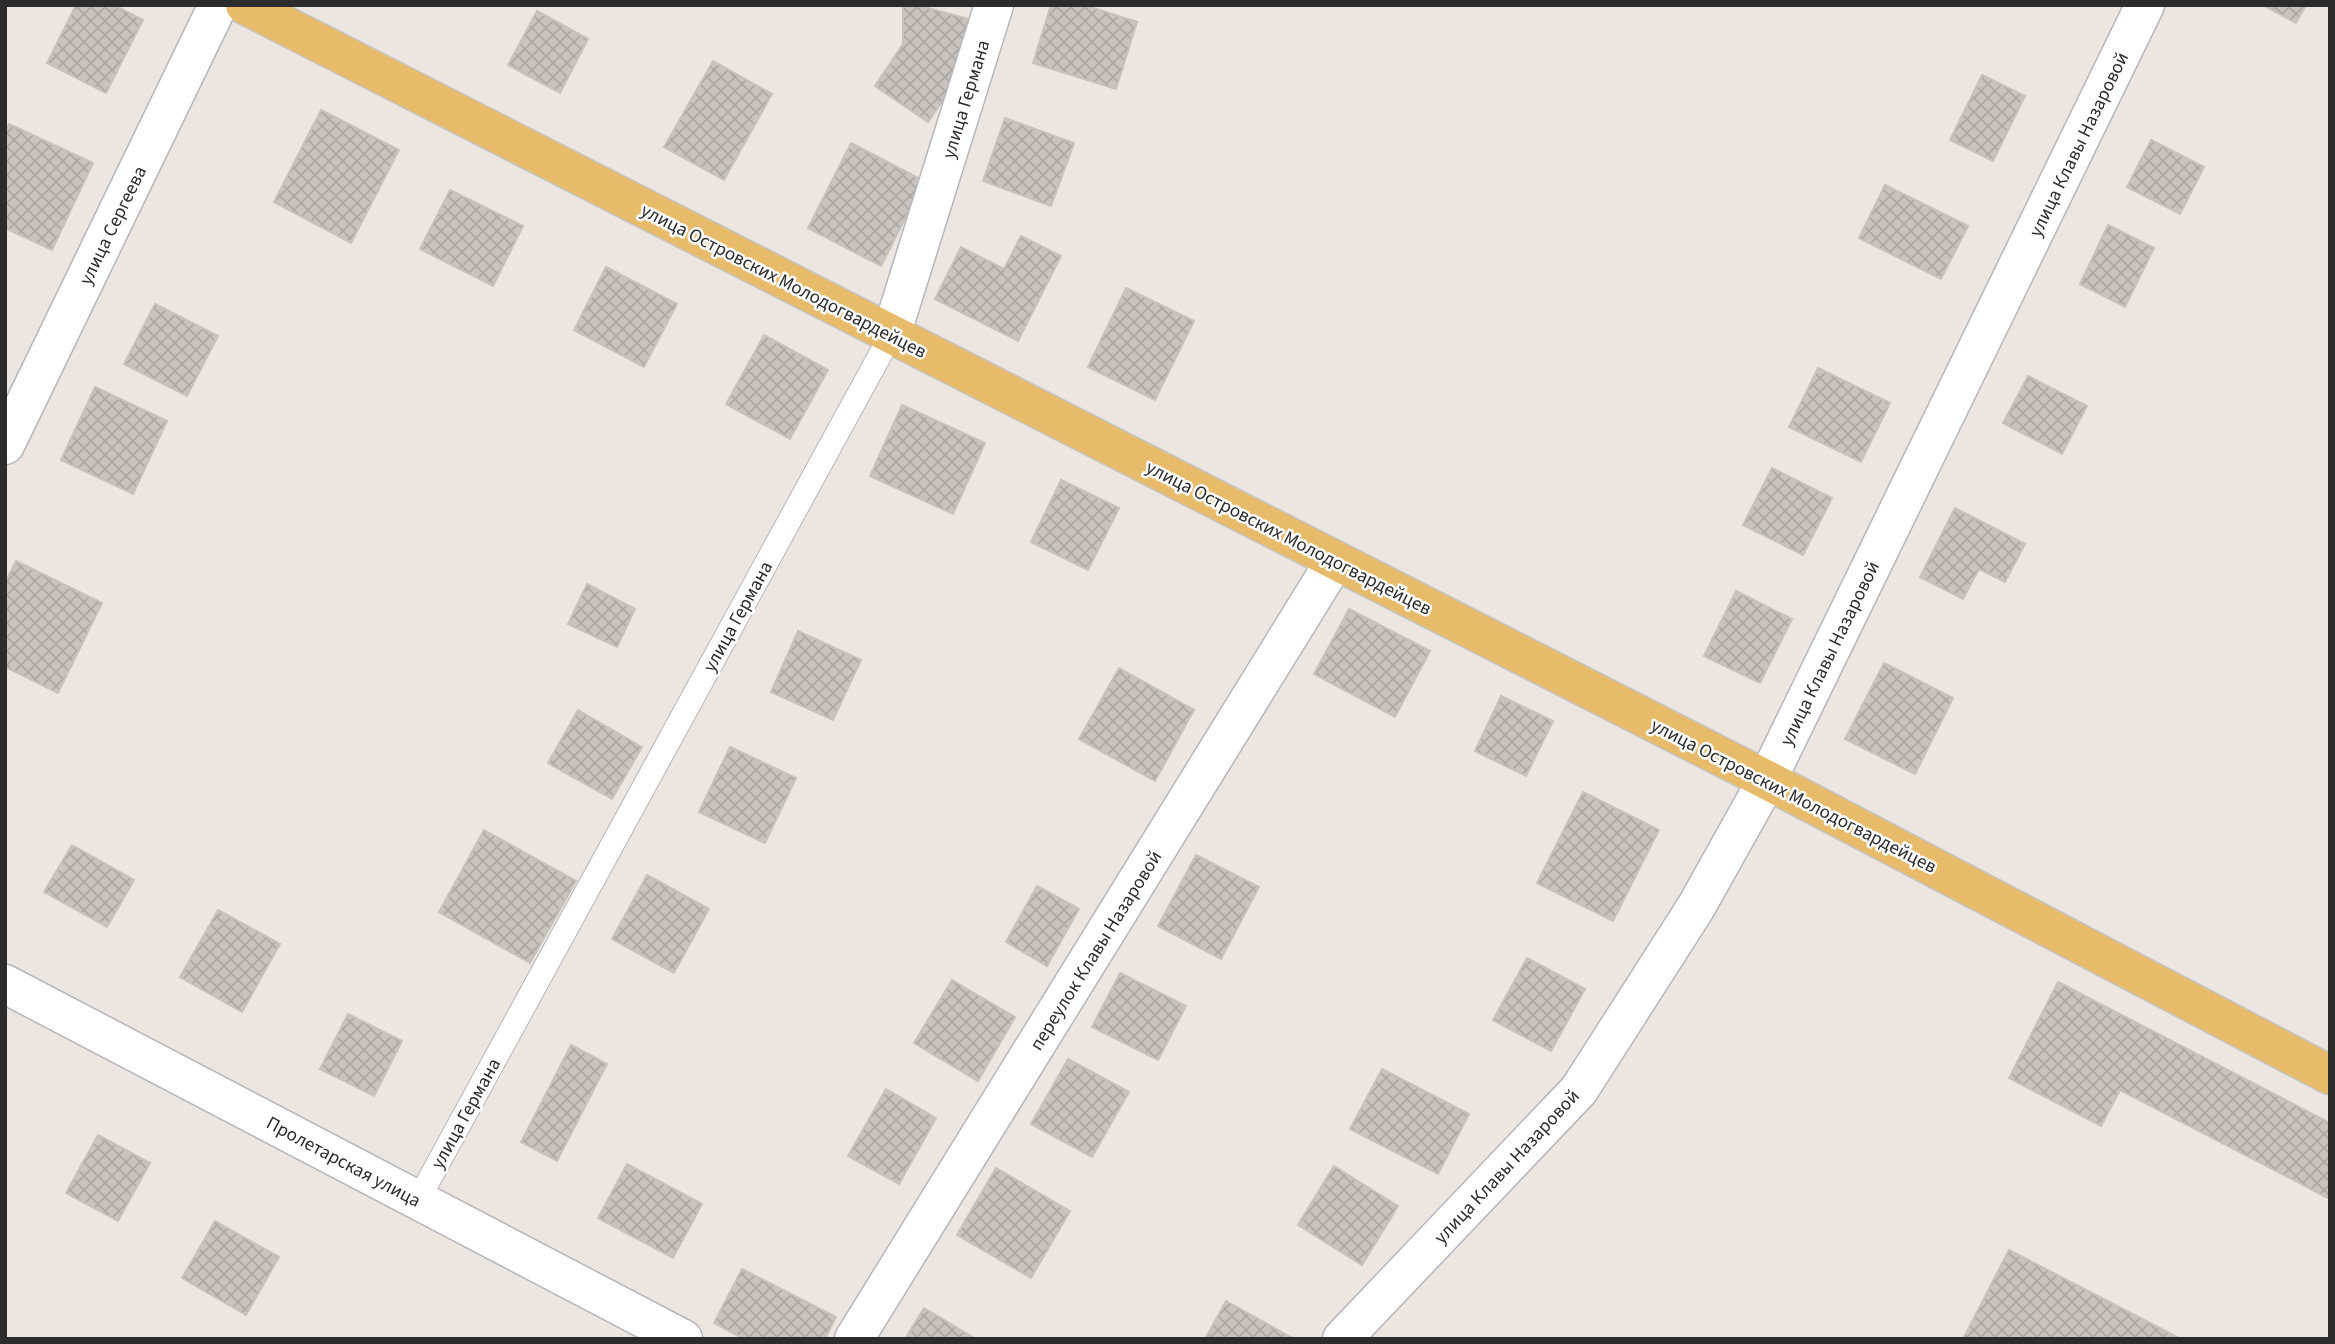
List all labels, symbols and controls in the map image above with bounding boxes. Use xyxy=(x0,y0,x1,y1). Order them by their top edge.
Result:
street label: улица Германа xyxy=(936,37,997,162)
street label: улица Клавы Назаровой xyxy=(2023,48,2136,242)
street label: улица Сергеева xyxy=(73,162,154,290)
street label: улица Островских Молодогвардейцев xyxy=(636,197,931,365)
street label: улица Островских Молодогвардейцев xyxy=(1141,454,1436,622)
street label: улица Германа xyxy=(697,556,780,677)
street label: улица Клавы Назаровой xyxy=(1774,557,1887,751)
street label: улица Островских Молодогвардейцев xyxy=(1646,712,1941,880)
street label: переулок Клавы Назаровой xyxy=(1024,846,1169,1056)
street label: улица Германа xyxy=(425,1053,508,1174)
street label: улица Клавы Назаровой xyxy=(1428,1084,1586,1250)
street label: Пролетарская улица xyxy=(261,1110,425,1215)

